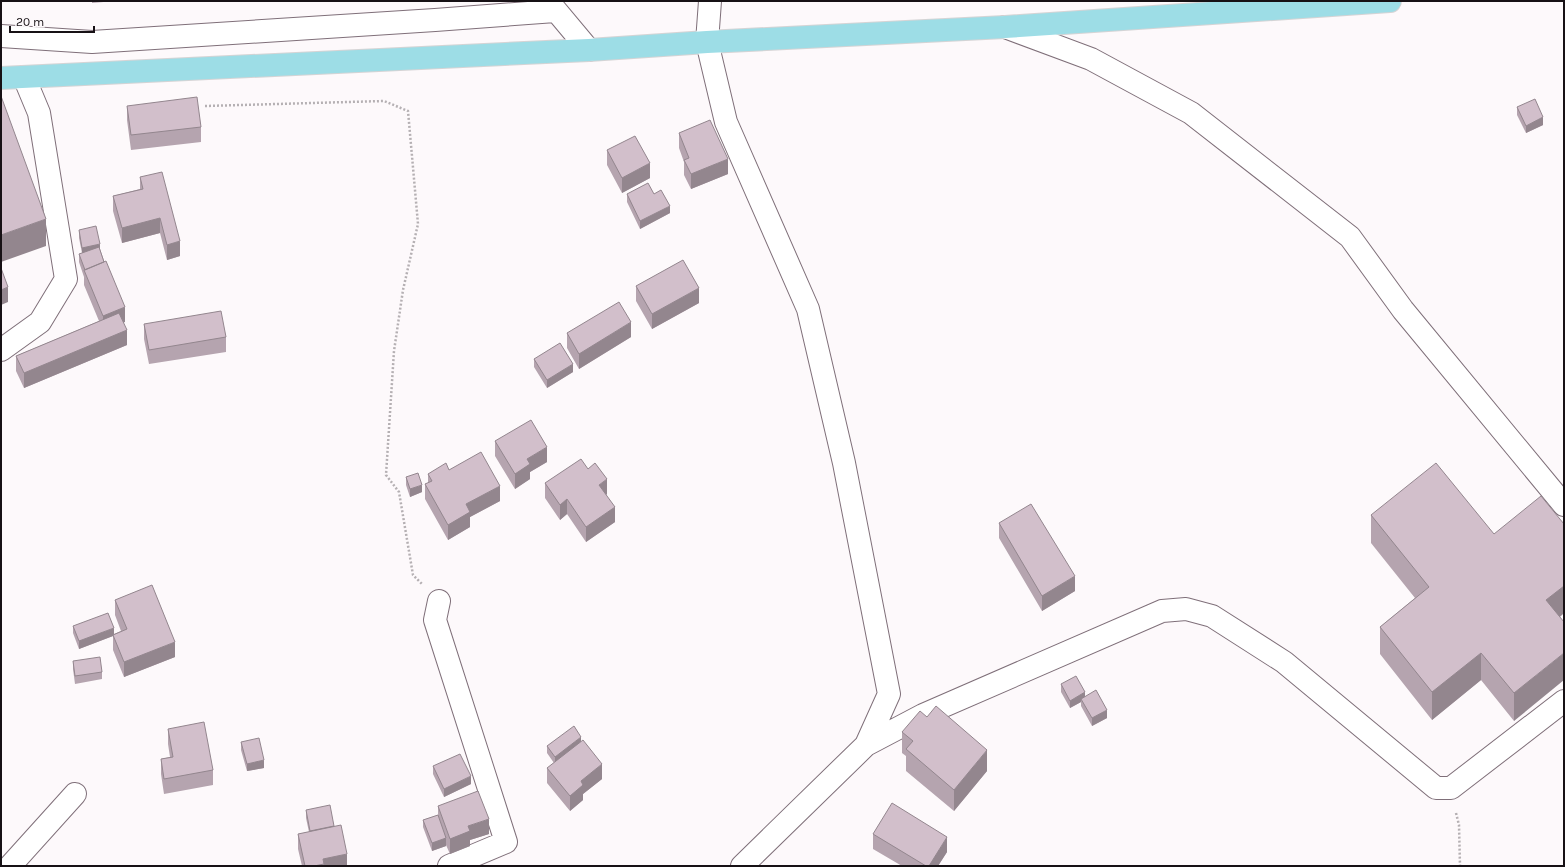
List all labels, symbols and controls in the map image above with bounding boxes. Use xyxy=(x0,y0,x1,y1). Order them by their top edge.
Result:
scale bar xyxy=(10,8,94,34)
text: 20 m xyxy=(16,15,44,29)

